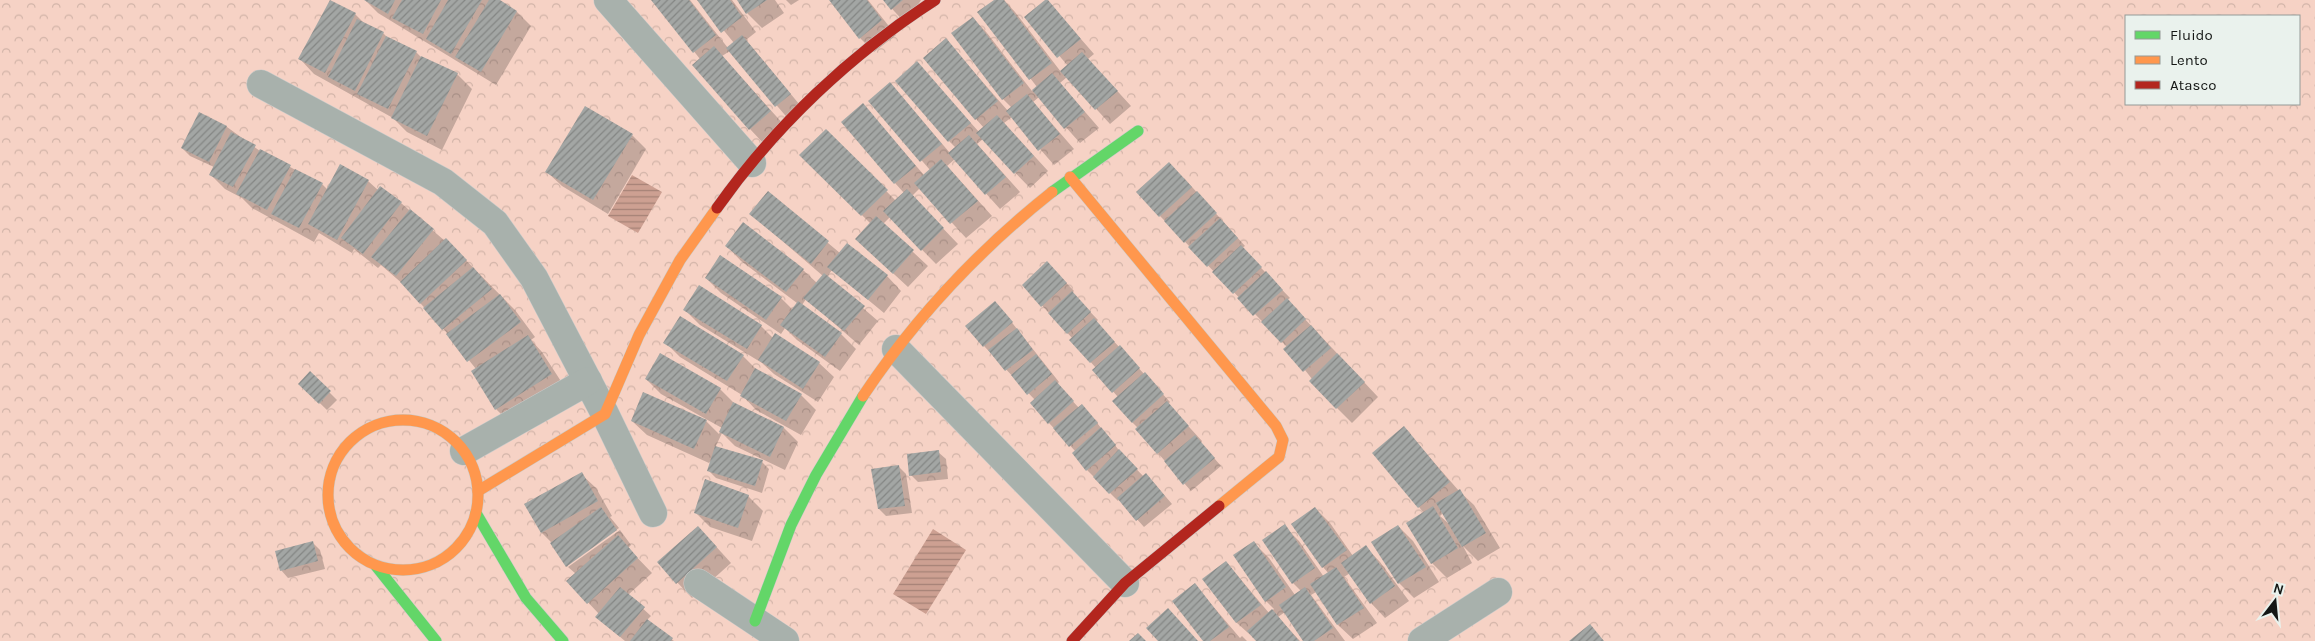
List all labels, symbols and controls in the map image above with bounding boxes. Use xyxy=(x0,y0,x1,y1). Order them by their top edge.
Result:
legend xyxy=(2125,15,2300,105)
text: Fluido xyxy=(2170,26,2213,44)
text: Lento xyxy=(2170,51,2208,69)
text: Atasco xyxy=(2170,76,2216,94)
north arrow xyxy=(2250,576,2300,626)
text: N xyxy=(2271,579,2286,599)

